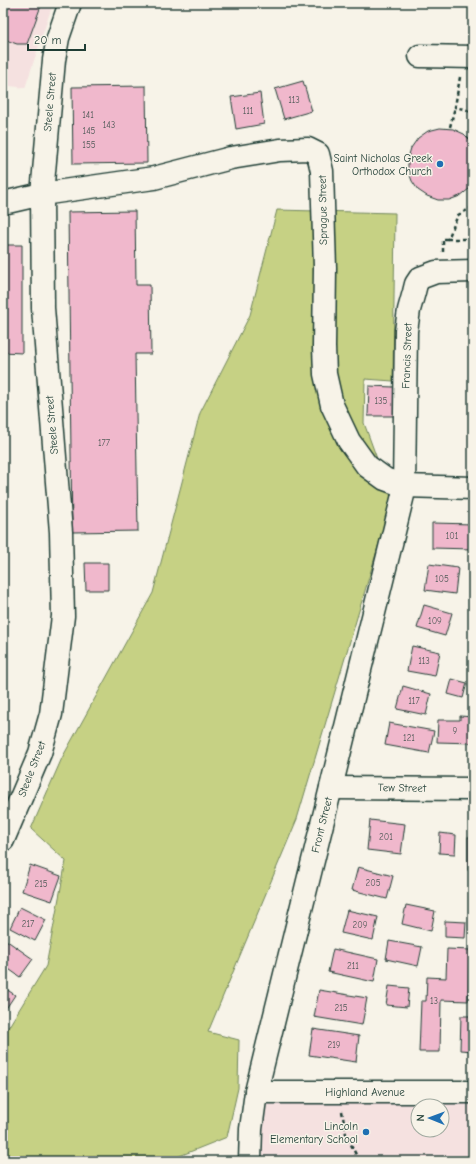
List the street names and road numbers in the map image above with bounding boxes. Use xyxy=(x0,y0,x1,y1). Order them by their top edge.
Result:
street label: Steele Street xyxy=(41,71,59,132)
street label: Sprague Street xyxy=(316,174,330,245)
street label: Francis Street xyxy=(399,322,415,389)
street label: Steele Street xyxy=(43,394,61,455)
street label: Steele Street xyxy=(15,738,49,799)
street label: Tew Street xyxy=(378,781,427,795)
street label: Front Street xyxy=(309,795,335,854)
street label: Highland Avenue xyxy=(325,1086,405,1099)

